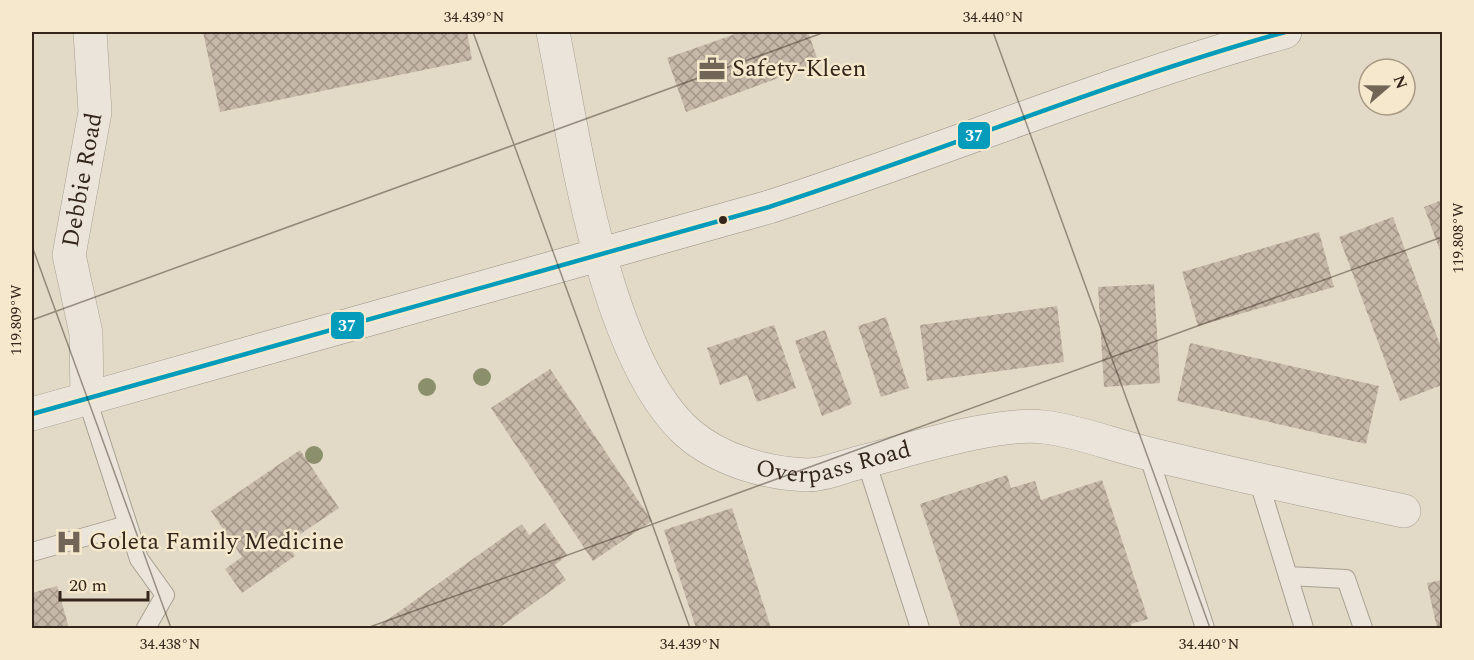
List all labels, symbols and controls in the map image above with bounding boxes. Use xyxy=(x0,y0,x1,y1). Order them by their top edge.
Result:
text: 34.439°N xyxy=(444,6,504,29)
text: 34.440°N xyxy=(963,6,1023,29)
place label: Safety-Kleen xyxy=(732,51,867,87)
office icon: Safety-Kleen xyxy=(697,54,727,84)
north arrow xyxy=(1357,57,1417,117)
text: N xyxy=(1387,72,1414,92)
street label: Debbie Road xyxy=(53,110,113,250)
line badge: 37 xyxy=(957,121,991,150)
text: 37 xyxy=(965,124,983,148)
text: 119.808°W xyxy=(1447,202,1470,273)
unlabelled marker xyxy=(717,214,729,226)
text: 119.809°W xyxy=(5,284,28,355)
line badge: 37 xyxy=(330,311,365,340)
text: 37 xyxy=(338,314,356,338)
street label: Overpass Road xyxy=(752,432,915,493)
place label: Goleta Family Medicine xyxy=(89,524,344,560)
hospital icon: Goleta Family Medicine xyxy=(54,527,84,557)
scale bar xyxy=(60,564,148,602)
text: 20 m xyxy=(69,572,107,599)
text: 34.438°N xyxy=(140,633,200,656)
text: 34.439°N xyxy=(660,633,720,656)
text: 34.440°N xyxy=(1179,633,1239,656)

